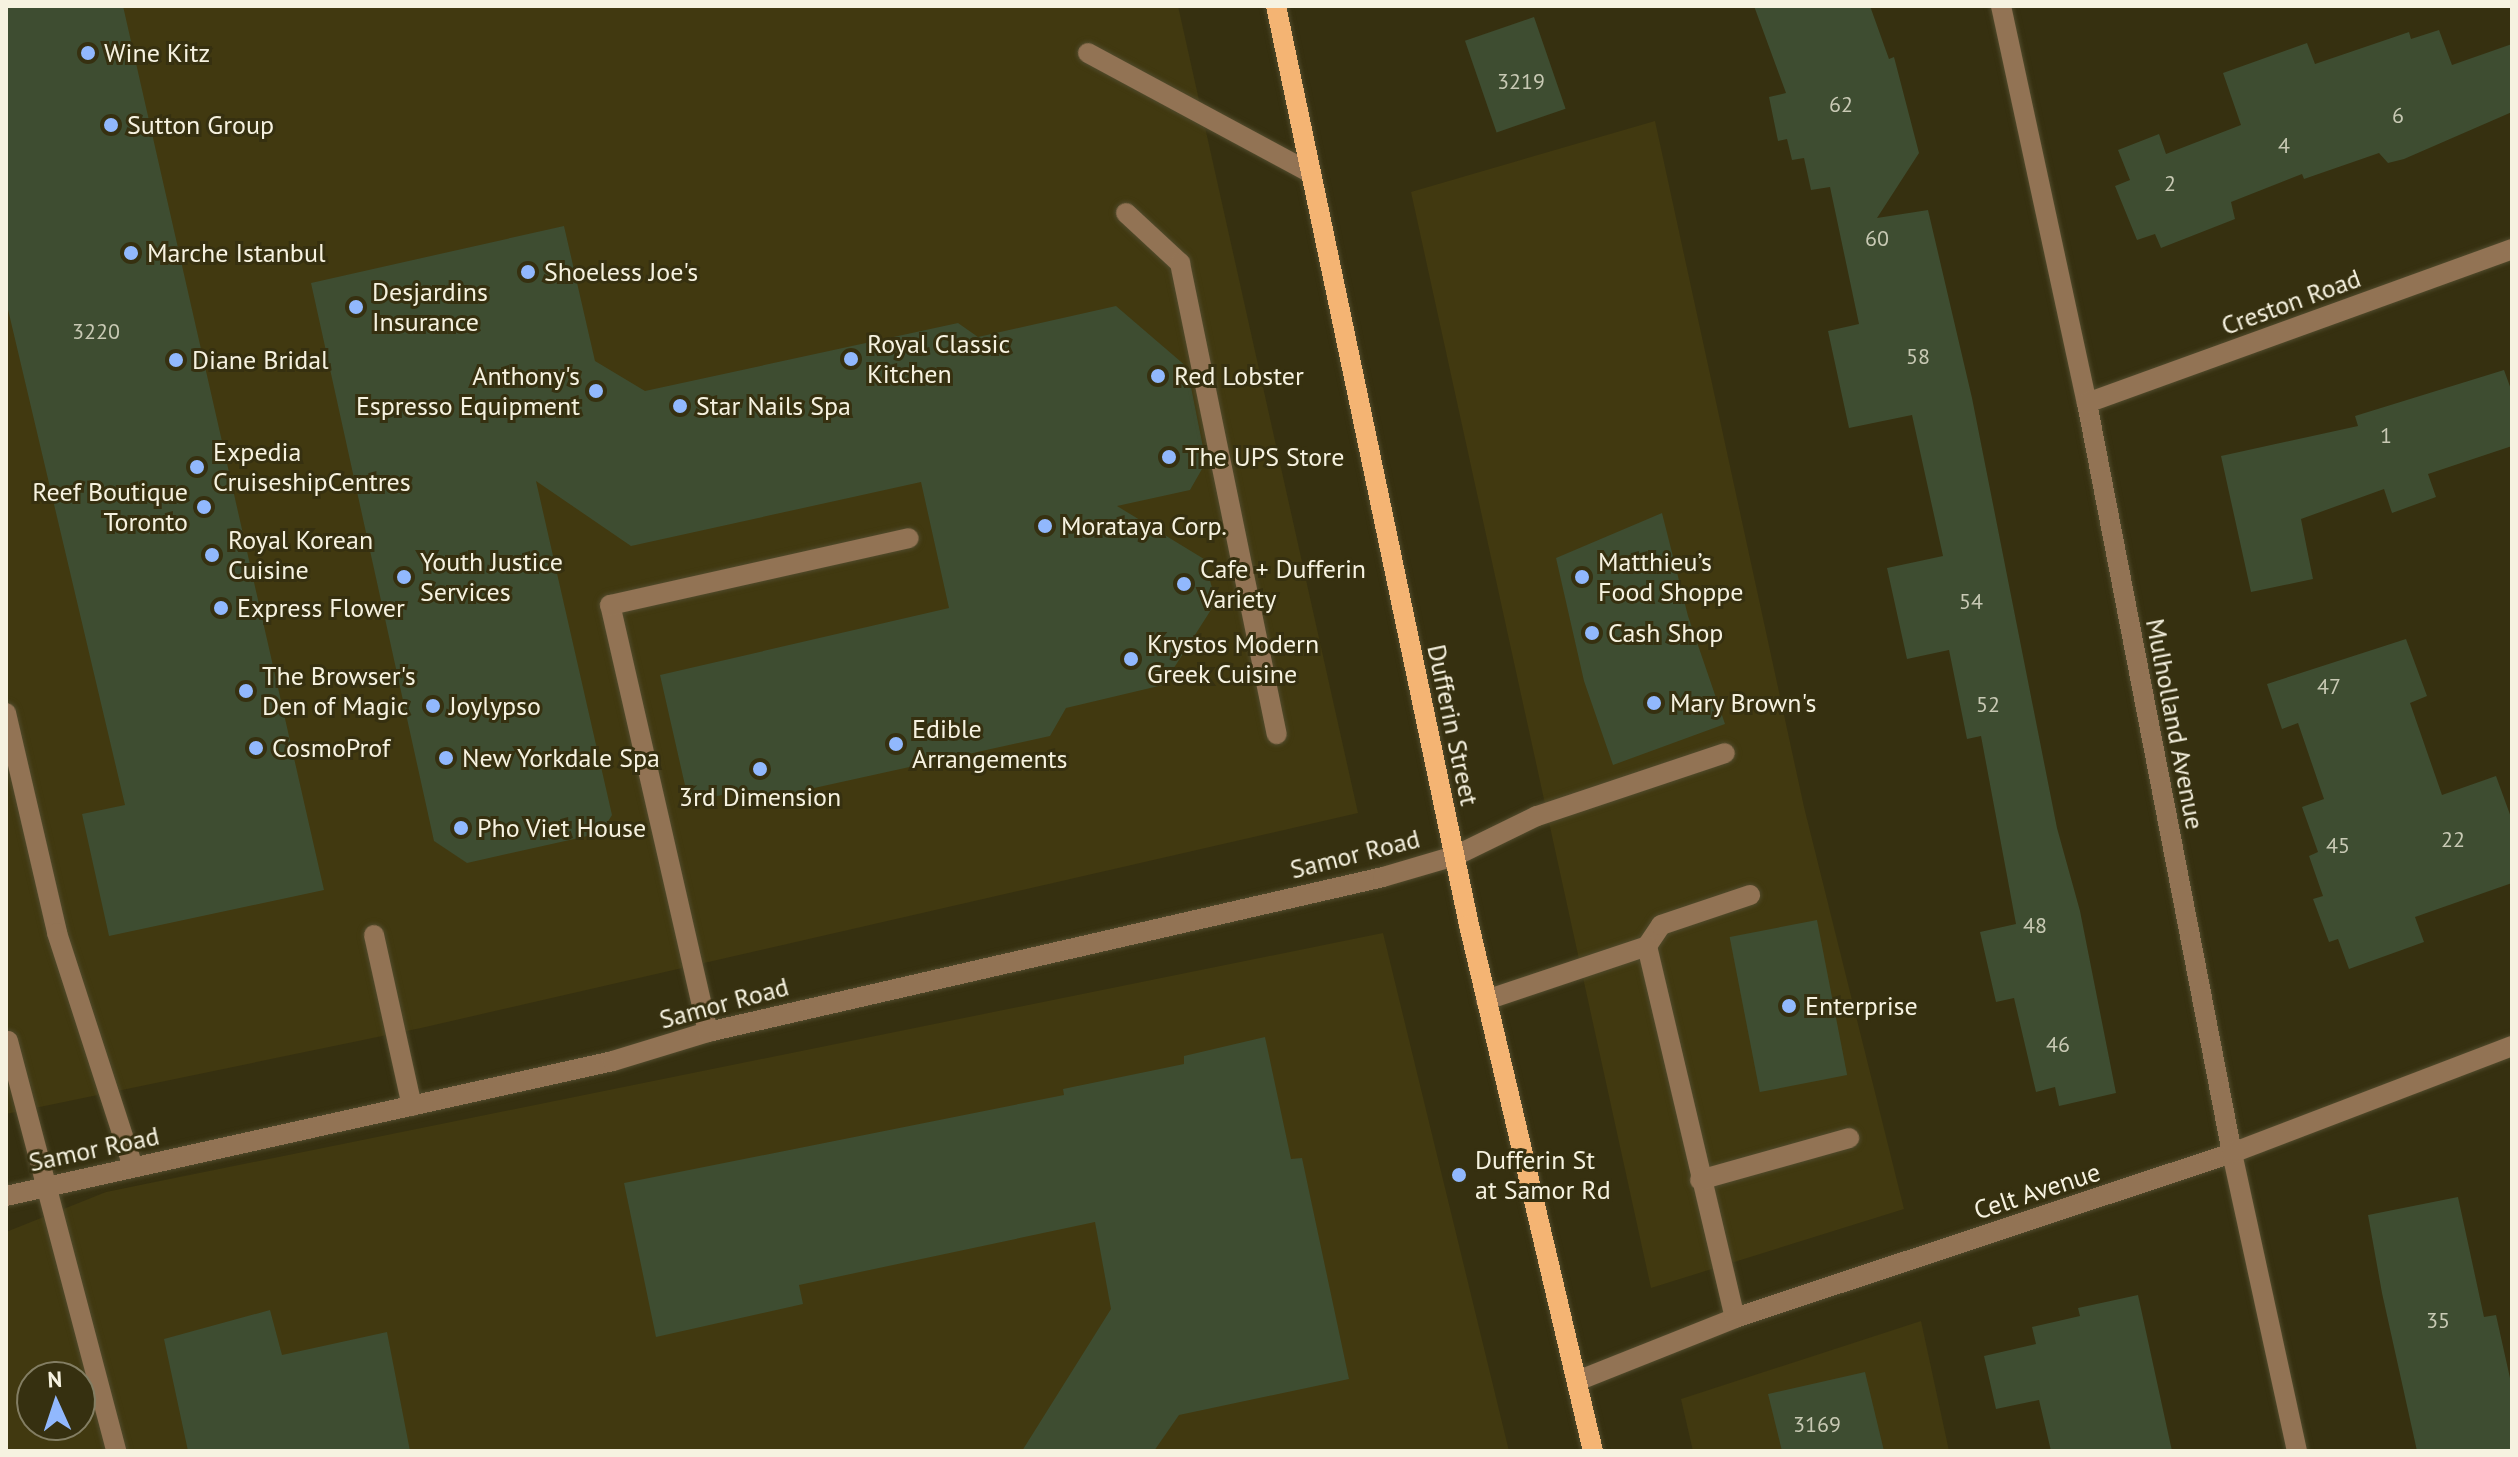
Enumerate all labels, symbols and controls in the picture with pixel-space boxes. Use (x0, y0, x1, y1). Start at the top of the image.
place label: Wine Kitz (104, 37, 210, 69)
marker: Wine Kitz (79, 44, 97, 62)
house number: 3219 (1497, 69, 1545, 95)
house number: 62 (1829, 92, 1853, 118)
house number: 6 (2392, 103, 2404, 129)
place label: Sutton Group (127, 109, 274, 141)
marker: Sutton Group (102, 116, 120, 134)
house number: 4 (2278, 133, 2290, 159)
house number: 2 (2164, 171, 2176, 197)
house number: 60 (1865, 226, 1889, 252)
place label: Marche Istanbul (147, 237, 325, 269)
marker: Marche Istanbul (122, 244, 140, 262)
place label: Shoeless Joe's (544, 256, 698, 288)
street label: Creston Road (2217, 262, 2365, 342)
marker: Shoeless Joe's (519, 263, 537, 281)
place label: Desjardins Insurance (372, 276, 488, 338)
marker: Desjardins Insurance (347, 298, 365, 316)
house number: 3220 (72, 319, 120, 345)
place label: Royal Classic Kitchen (867, 328, 1010, 390)
place label: Diane Bridal (192, 344, 329, 376)
house number: 58 (1906, 344, 1930, 370)
marker: Royal Classic Kitchen (842, 350, 860, 368)
marker: Diane Bridal (167, 351, 185, 369)
place label: Anthony's Espresso Equipment (356, 360, 580, 422)
place label: Red Lobster (1174, 360, 1304, 392)
marker: Red Lobster (1149, 367, 1167, 385)
marker: Anthony's Espresso Equipment (587, 382, 605, 400)
place label: Star Nails Spa (696, 390, 851, 422)
marker: Star Nails Spa (671, 397, 689, 415)
house number: 1 (2380, 423, 2392, 449)
place label: Expedia CruiseshipCentres (213, 436, 411, 498)
place label: The UPS Store (1185, 441, 1344, 473)
marker: The UPS Store (1160, 448, 1178, 466)
marker: Expedia CruiseshipCentres (188, 458, 206, 476)
place label: Reef Boutique Toronto (32, 476, 188, 538)
marker: Reef Boutique Toronto (195, 498, 213, 516)
place label: Morataya Corp. (1061, 510, 1227, 542)
marker: Morataya Corp. (1036, 517, 1054, 535)
place label: Royal Korean Cuisine (228, 524, 373, 586)
marker: Royal Korean Cuisine (203, 546, 221, 564)
place label: Youth Justice Services (420, 546, 563, 608)
place label: Matthieu’s Food Shoppe (1598, 546, 1744, 608)
place label: Cafe + Dufferin Variety (1200, 553, 1366, 614)
marker: Youth Justice Services (395, 568, 413, 586)
marker: Matthieu’s Food Shoppe (1573, 568, 1591, 586)
marker: Cafe + Dufferin Variety (1175, 575, 1193, 593)
house number: 54 (1959, 589, 1983, 615)
place label: Express Flower (237, 592, 405, 624)
marker: Express Flower (212, 599, 230, 617)
street label: Mulholland Avenue (2139, 616, 2211, 832)
place label: Cash Shop (1608, 617, 1723, 649)
marker: Cash Shop (1583, 624, 1601, 642)
place label: Krystos Modern Greek Cuisine (1147, 628, 1319, 690)
street label: Dufferin Street (1421, 642, 1485, 808)
marker: Krystos Modern Greek Cuisine (1122, 650, 1140, 668)
place label: The Browser's Den of Magic (262, 660, 416, 722)
house number: 47 (2317, 674, 2341, 700)
marker: The Browser's Den of Magic (237, 682, 255, 700)
place label: Mary Brown's (1670, 687, 1817, 719)
place label: Joylypso (449, 690, 541, 722)
house number: 52 (1976, 692, 2000, 718)
marker: Mary Brown's (1645, 694, 1663, 712)
marker: Joylypso (424, 697, 442, 715)
place label: Edible Arrangements (912, 713, 1067, 774)
place label: CosmoProf (272, 732, 390, 764)
marker: Edible Arrangements (887, 735, 905, 753)
marker: CosmoProf (247, 739, 265, 757)
place label: New Yorkdale Spa (462, 742, 661, 774)
marker: New Yorkdale Spa (437, 749, 455, 767)
marker: 3rd Dimension (751, 760, 769, 778)
place label: 3rd Dimension (679, 781, 841, 813)
place label: Pho Viet House (477, 812, 647, 844)
marker: Pho Viet House (452, 819, 470, 837)
street label: Samor Road (1287, 823, 1423, 885)
house number: 22 (2441, 827, 2465, 853)
house number: 45 (2326, 833, 2350, 859)
house number: 48 (2023, 913, 2047, 939)
street label: Samor Road (656, 971, 792, 1035)
place label: Enterprise (1805, 990, 1918, 1022)
marker: Enterprise (1780, 997, 1798, 1015)
house number: 46 (2046, 1032, 2070, 1058)
street label: Samor Road (26, 1120, 162, 1178)
place label: Dufferin St at Samor Rd (1475, 1144, 1611, 1206)
street label: Celt Avenue (1970, 1156, 2104, 1226)
marker: Dufferin St at Samor Rd (1450, 1166, 1468, 1184)
house number: 35 (2426, 1308, 2450, 1334)
north arrow (16, 1361, 96, 1441)
text: N (47, 1365, 63, 1393)
house number: 3169 (1793, 1412, 1841, 1438)

